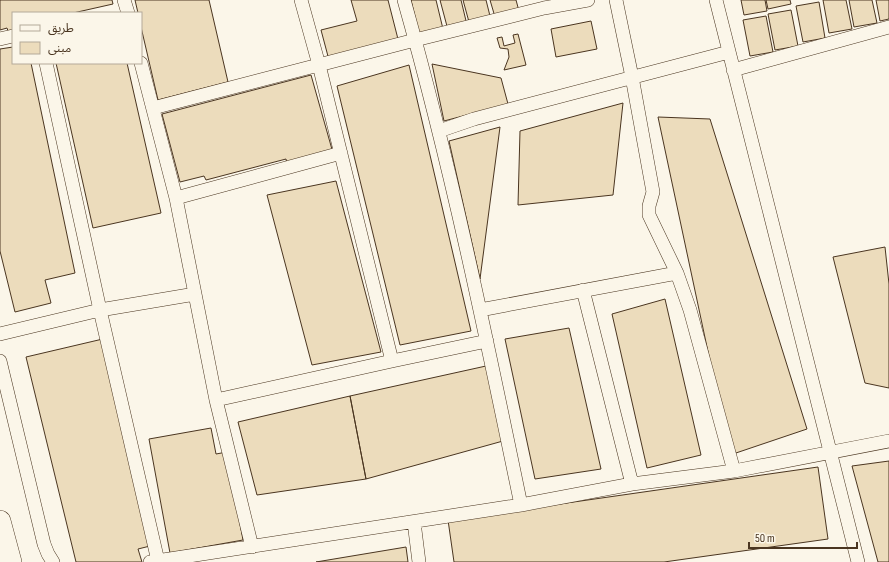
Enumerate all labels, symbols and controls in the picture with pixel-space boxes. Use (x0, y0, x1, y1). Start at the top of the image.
legend (12, 12, 142, 64)
text: طريق (48, 21, 74, 36)
text: مبنى (48, 41, 71, 56)
scale bar (749, 524, 857, 550)
text: 50 m (755, 531, 775, 546)

